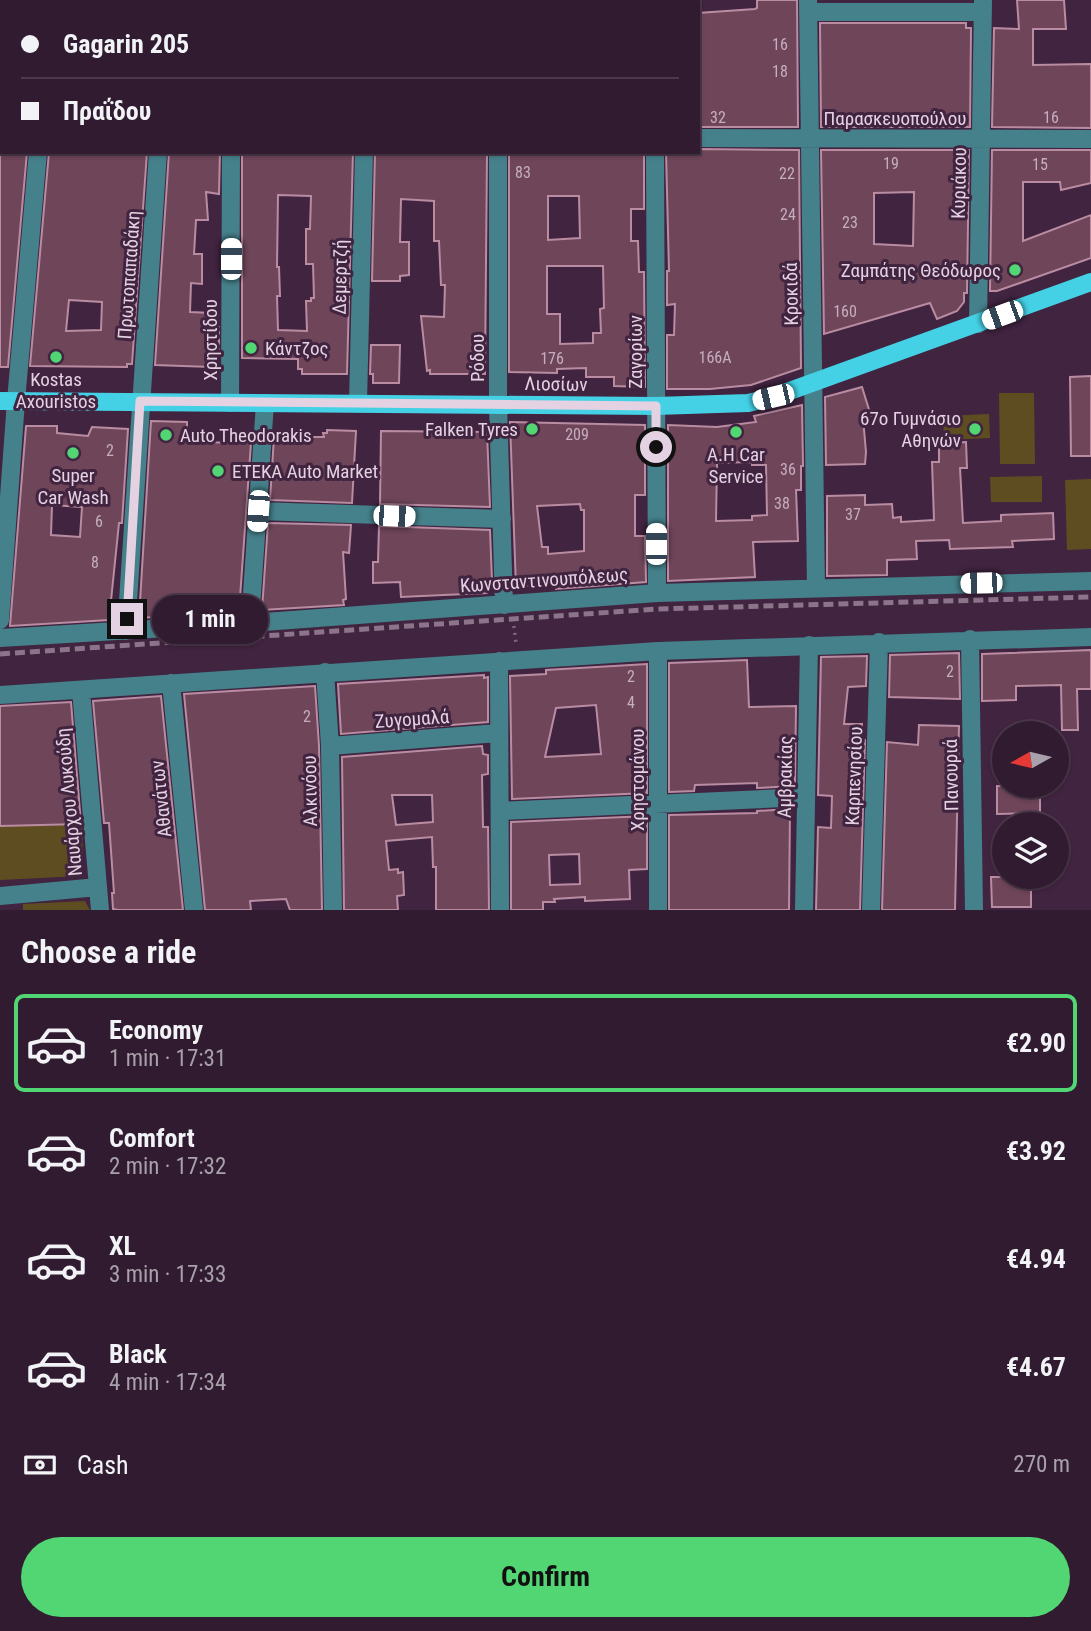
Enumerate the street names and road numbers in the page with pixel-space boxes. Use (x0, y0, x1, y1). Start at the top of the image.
street label: Παρασκευοπούλου (823, 107, 967, 130)
street label: Κυριάκου (947, 147, 971, 219)
street label: Πρωτοπαπαδάκη (113, 210, 145, 340)
street label: Δεμερτζή (328, 239, 352, 315)
street label: Κροκιδά (779, 262, 803, 326)
street label: Χρηστίδου (199, 299, 222, 381)
street label: Ζαγορίων (624, 315, 647, 389)
street label: Ρόδου (466, 334, 489, 382)
street label: Λιοσίων (524, 372, 588, 396)
street label: Κωνσταντινουπόλεως (459, 563, 629, 597)
street label: Ζυγομαλά (374, 705, 450, 733)
street label: Καρπενησίου (841, 726, 867, 826)
street label: Ναυάρχου Λυκούδη (51, 727, 87, 877)
street label: Χρηστομάνου (626, 729, 649, 831)
street label: Αμβρακίας (773, 736, 797, 818)
street label: Πανουριά (939, 738, 963, 811)
street label: Αλκινόου (298, 755, 322, 827)
street label: Αθανάτων (146, 759, 176, 839)

